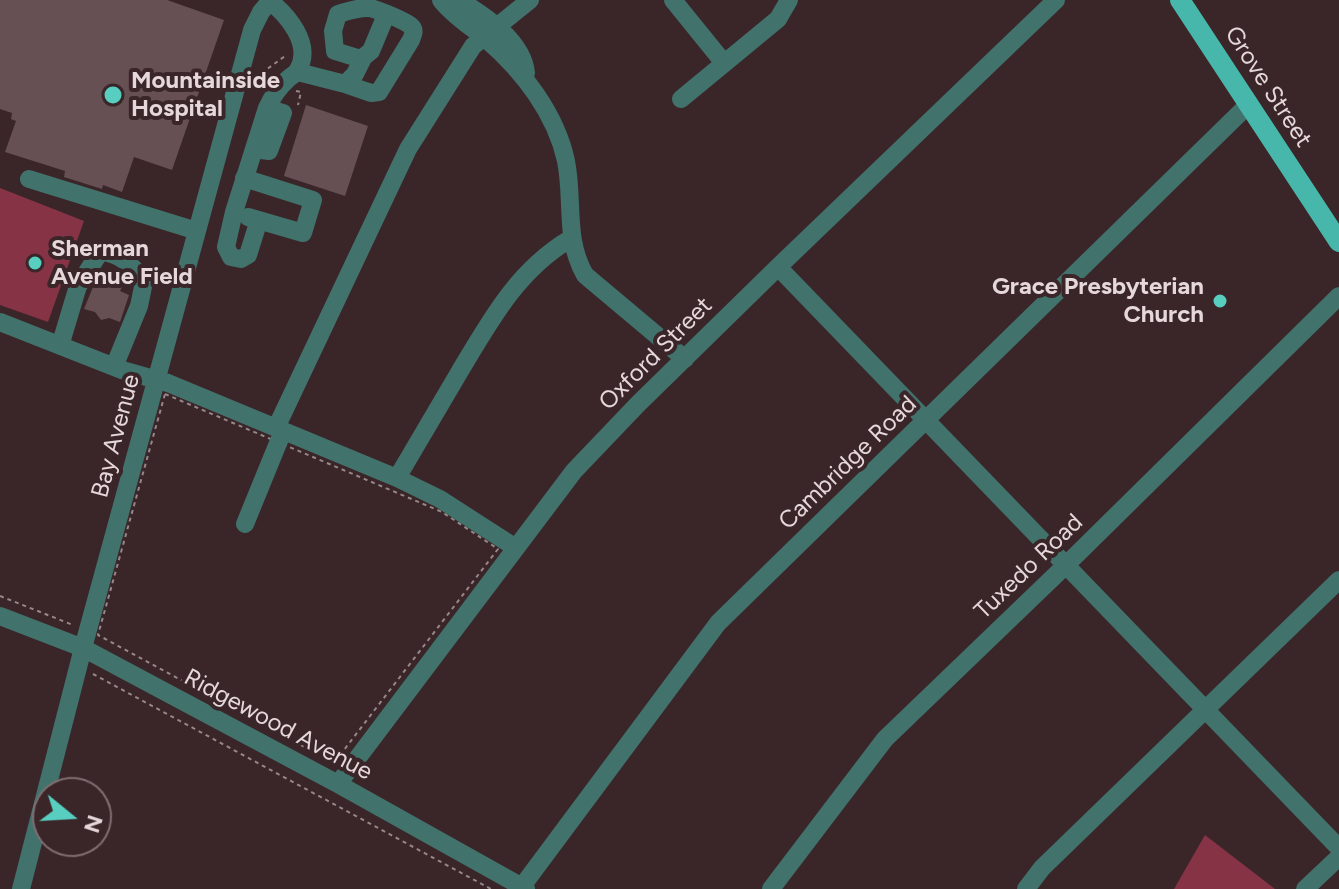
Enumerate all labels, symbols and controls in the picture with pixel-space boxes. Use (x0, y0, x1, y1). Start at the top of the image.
street label: Grove Street (1218, 21, 1318, 153)
place label: Mountainside Hospital (131, 67, 280, 123)
marker: Mountainside Hospital (102, 84, 124, 106)
place label: Sherman Avenue Field (51, 235, 193, 291)
marker: Sherman Avenue Field (26, 254, 44, 272)
place label: Grace Presbyterian Church (992, 273, 1204, 329)
street label: Oxford Street (593, 291, 719, 417)
marker: Grace Presbyterian Church (1211, 292, 1229, 310)
street label: Bay Avenue (86, 371, 146, 501)
street label: Cambridge Road (773, 390, 923, 536)
street label: Tuxedo Road (969, 508, 1089, 626)
street label: Ridgewood Avenue (179, 663, 377, 787)
north arrow (32, 777, 112, 857)
text: N (78, 812, 109, 836)

